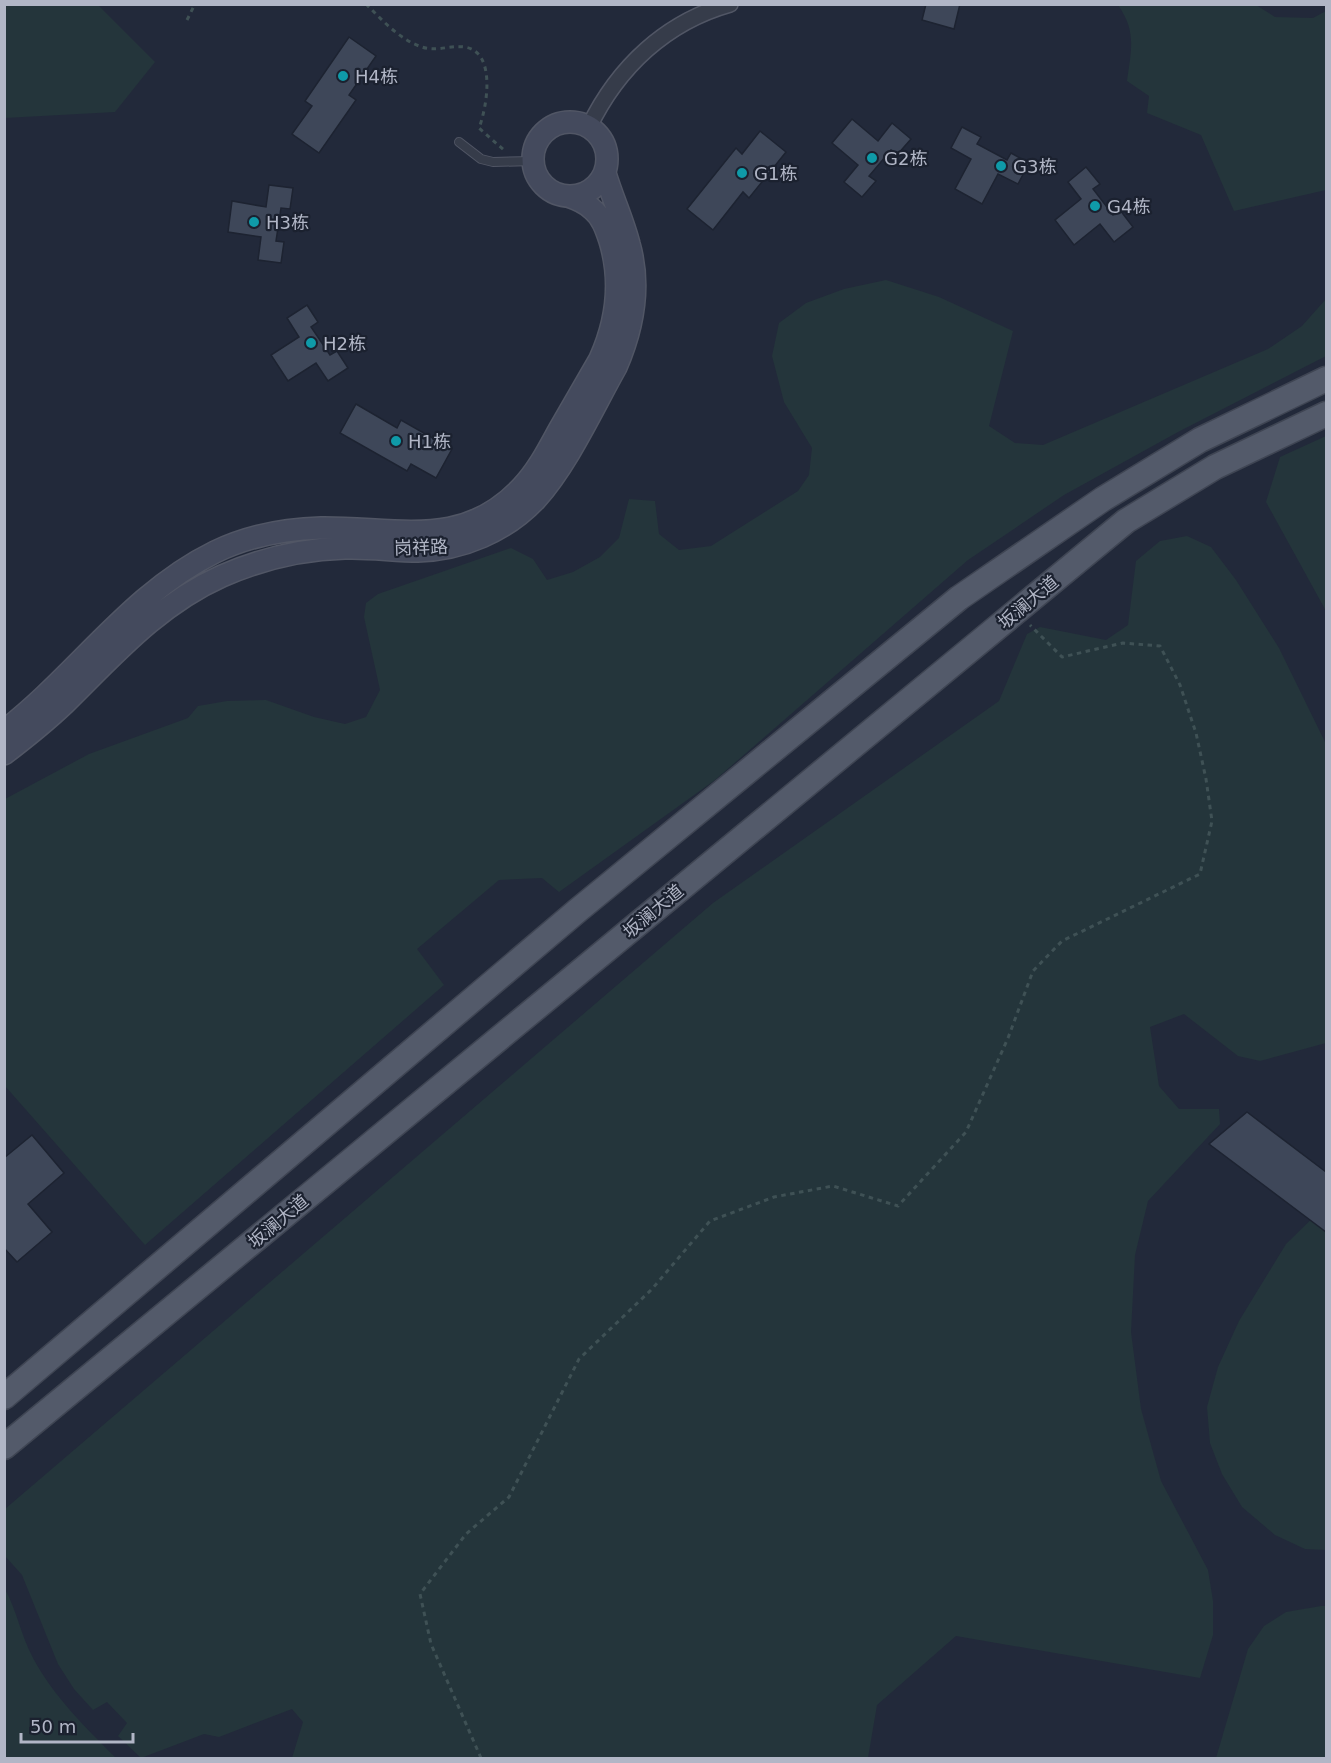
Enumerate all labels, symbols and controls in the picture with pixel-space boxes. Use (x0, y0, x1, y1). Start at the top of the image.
place label: H4栋 (355, 66, 398, 87)
marker: H4栋 (336, 69, 350, 83)
place label: G2栋 (884, 148, 927, 169)
marker: G2栋 (865, 151, 879, 165)
place label: G3栋 (1013, 156, 1056, 177)
marker: G3栋 (994, 159, 1008, 173)
place label: G1栋 (754, 163, 797, 184)
marker: G1栋 (735, 166, 749, 180)
place label: G4栋 (1107, 196, 1150, 217)
marker: G4栋 (1088, 199, 1102, 213)
place label: H3栋 (266, 212, 309, 233)
marker: H3栋 (247, 215, 261, 229)
place label: H2栋 (323, 333, 366, 354)
marker: H2栋 (304, 336, 318, 350)
place label: H1栋 (408, 431, 451, 452)
marker: H1栋 (389, 434, 403, 448)
street label: 岗祥路 (394, 536, 448, 558)
street label: 坂澜大道 (994, 571, 1062, 633)
street label: 坂澜大道 (619, 880, 687, 942)
street label: 坂澜大道 (244, 1190, 312, 1252)
scale bar (21, 1706, 134, 1744)
text: 50 m (30, 1716, 76, 1737)

